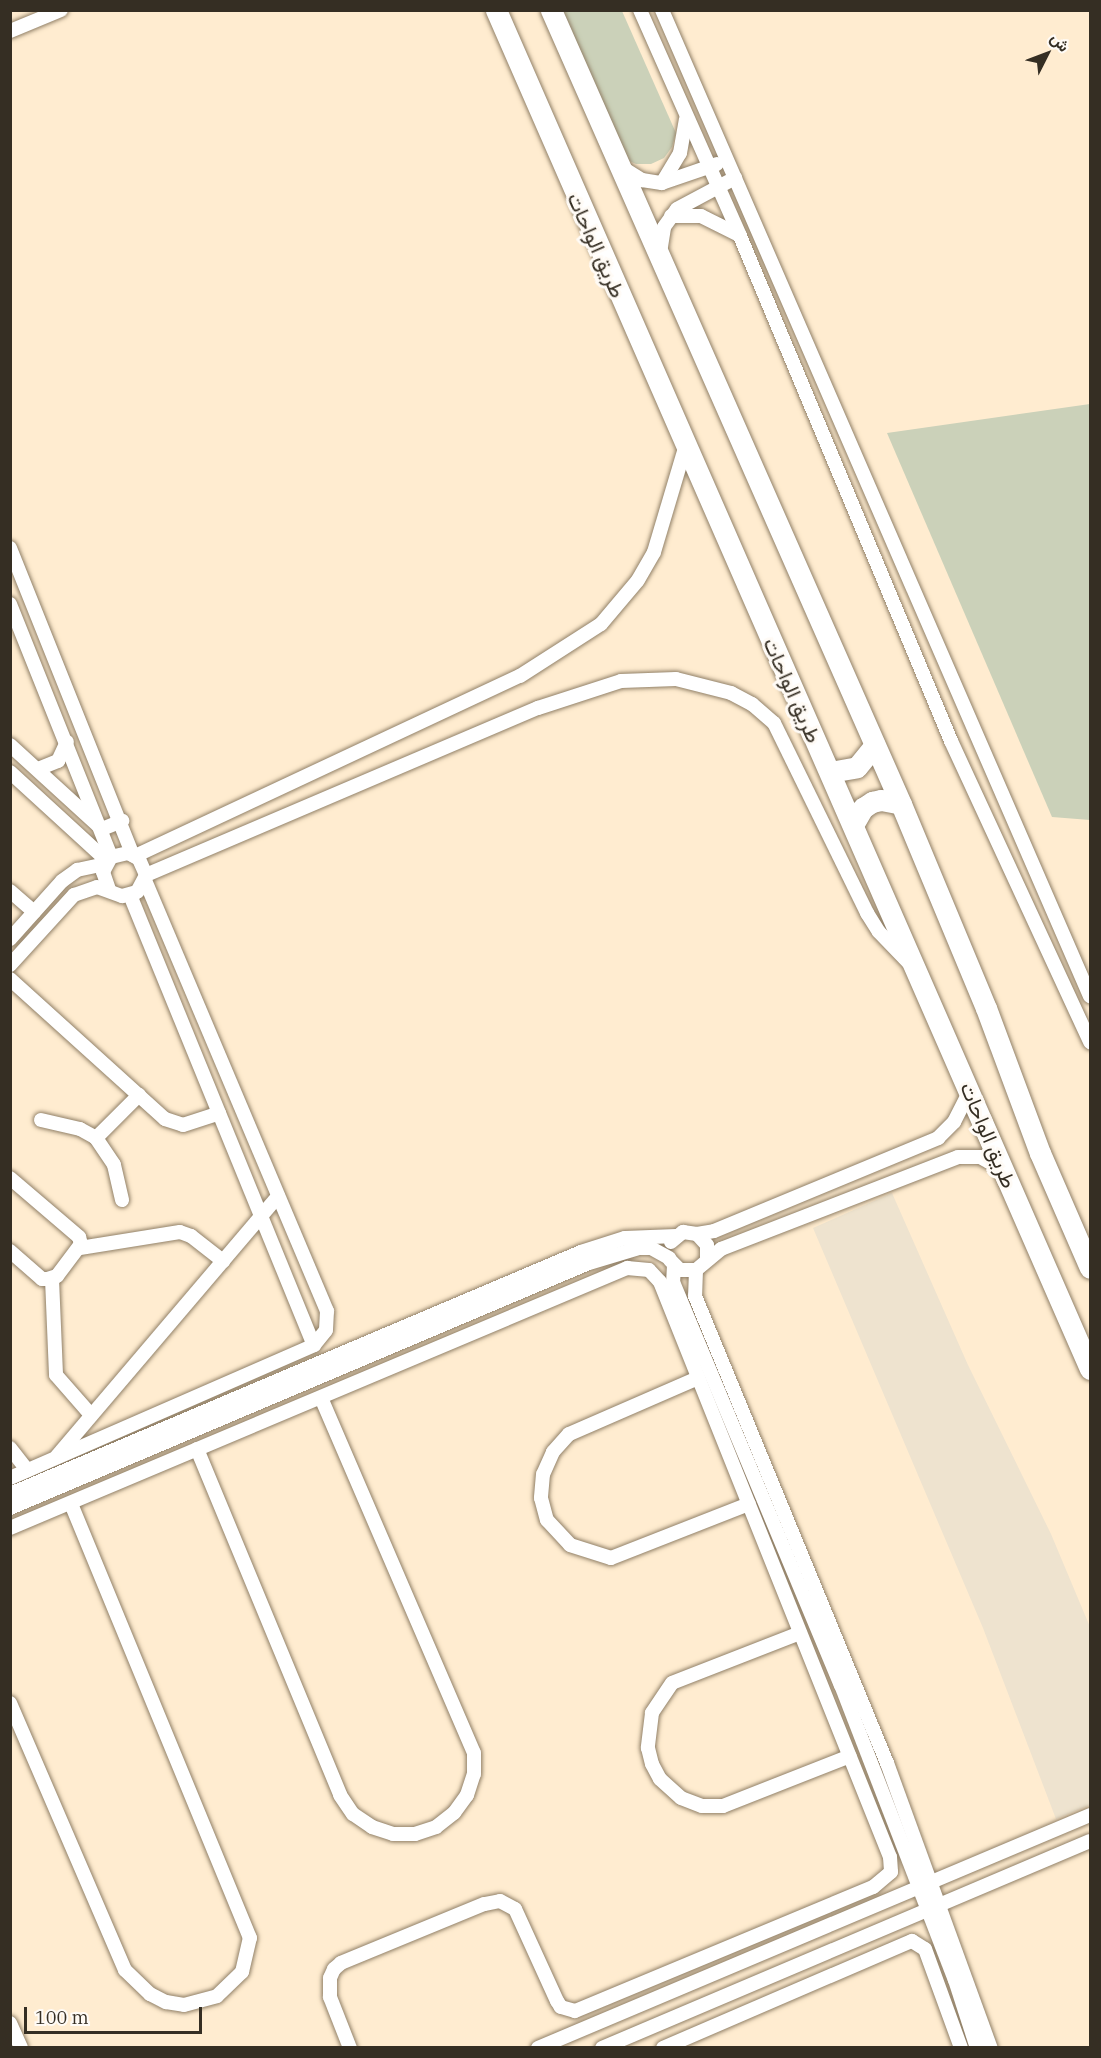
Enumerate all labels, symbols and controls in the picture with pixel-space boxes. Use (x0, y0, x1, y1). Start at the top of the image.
north arrow (1017, 24, 1077, 84)
text: ش (1047, 28, 1074, 56)
street label: طريق الواحات (563, 189, 631, 301)
street label: طريق الواحات (759, 634, 827, 746)
street label: طريق الواحات (955, 1078, 1023, 1192)
scale bar (27, 1995, 206, 2033)
text: 100 m (35, 2006, 89, 2029)

